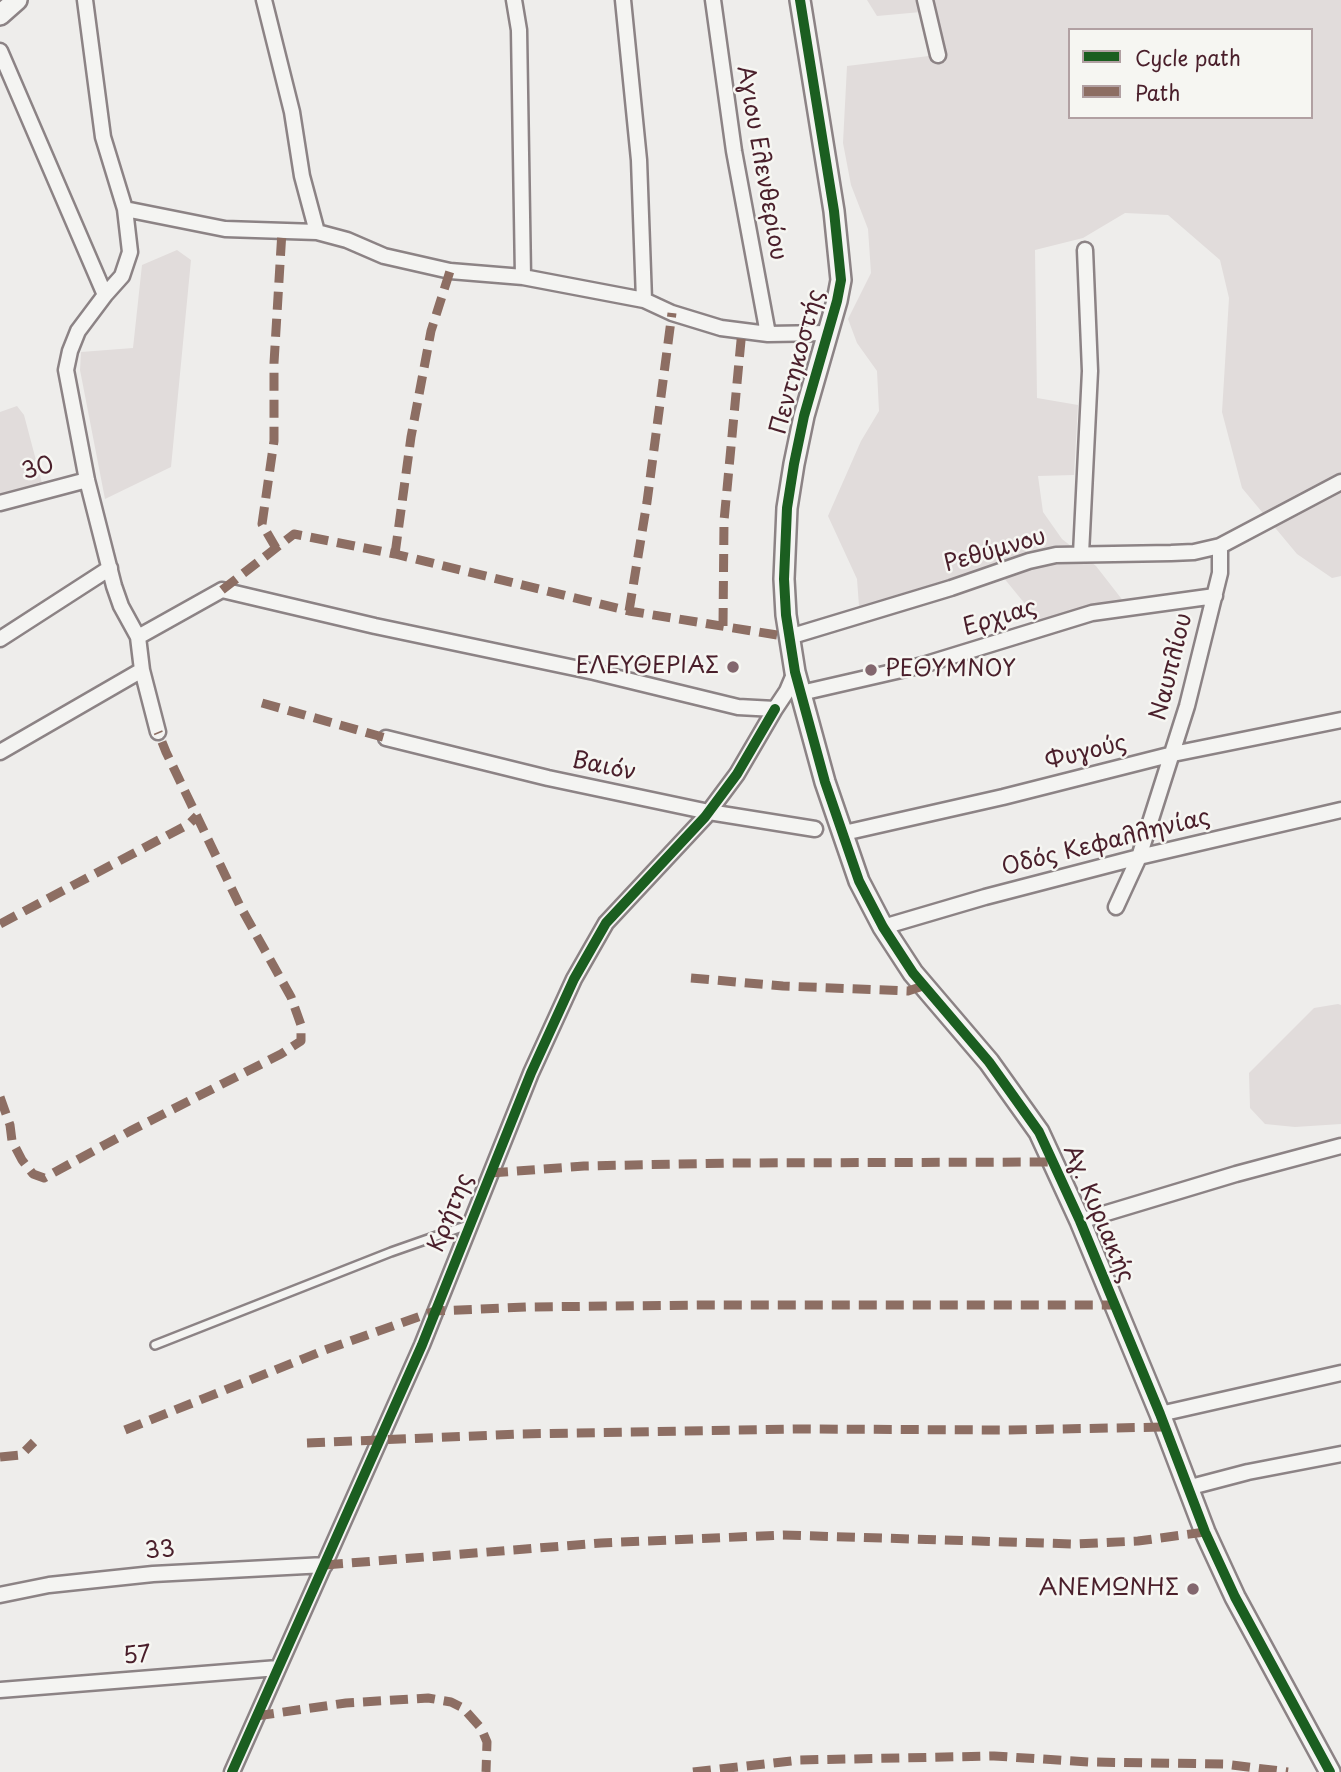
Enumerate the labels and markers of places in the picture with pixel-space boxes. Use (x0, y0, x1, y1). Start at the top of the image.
place label: ΕΛΕΥΘΕΡΙΑΣ (575, 653, 719, 681)
place label: ΡΕΘΥΜΝΟΥ (885, 656, 1016, 684)
marker: ΕΛΕΥΘΕΡΙΑΣ (725, 659, 741, 675)
marker: ΡΕΘΥΜΝΟΥ (863, 662, 879, 678)
place label: ΑΝΕΜΩΝΗΣ (1039, 1575, 1179, 1603)
marker: ΑΝΕΜΩΝΗΣ (1185, 1581, 1201, 1597)

